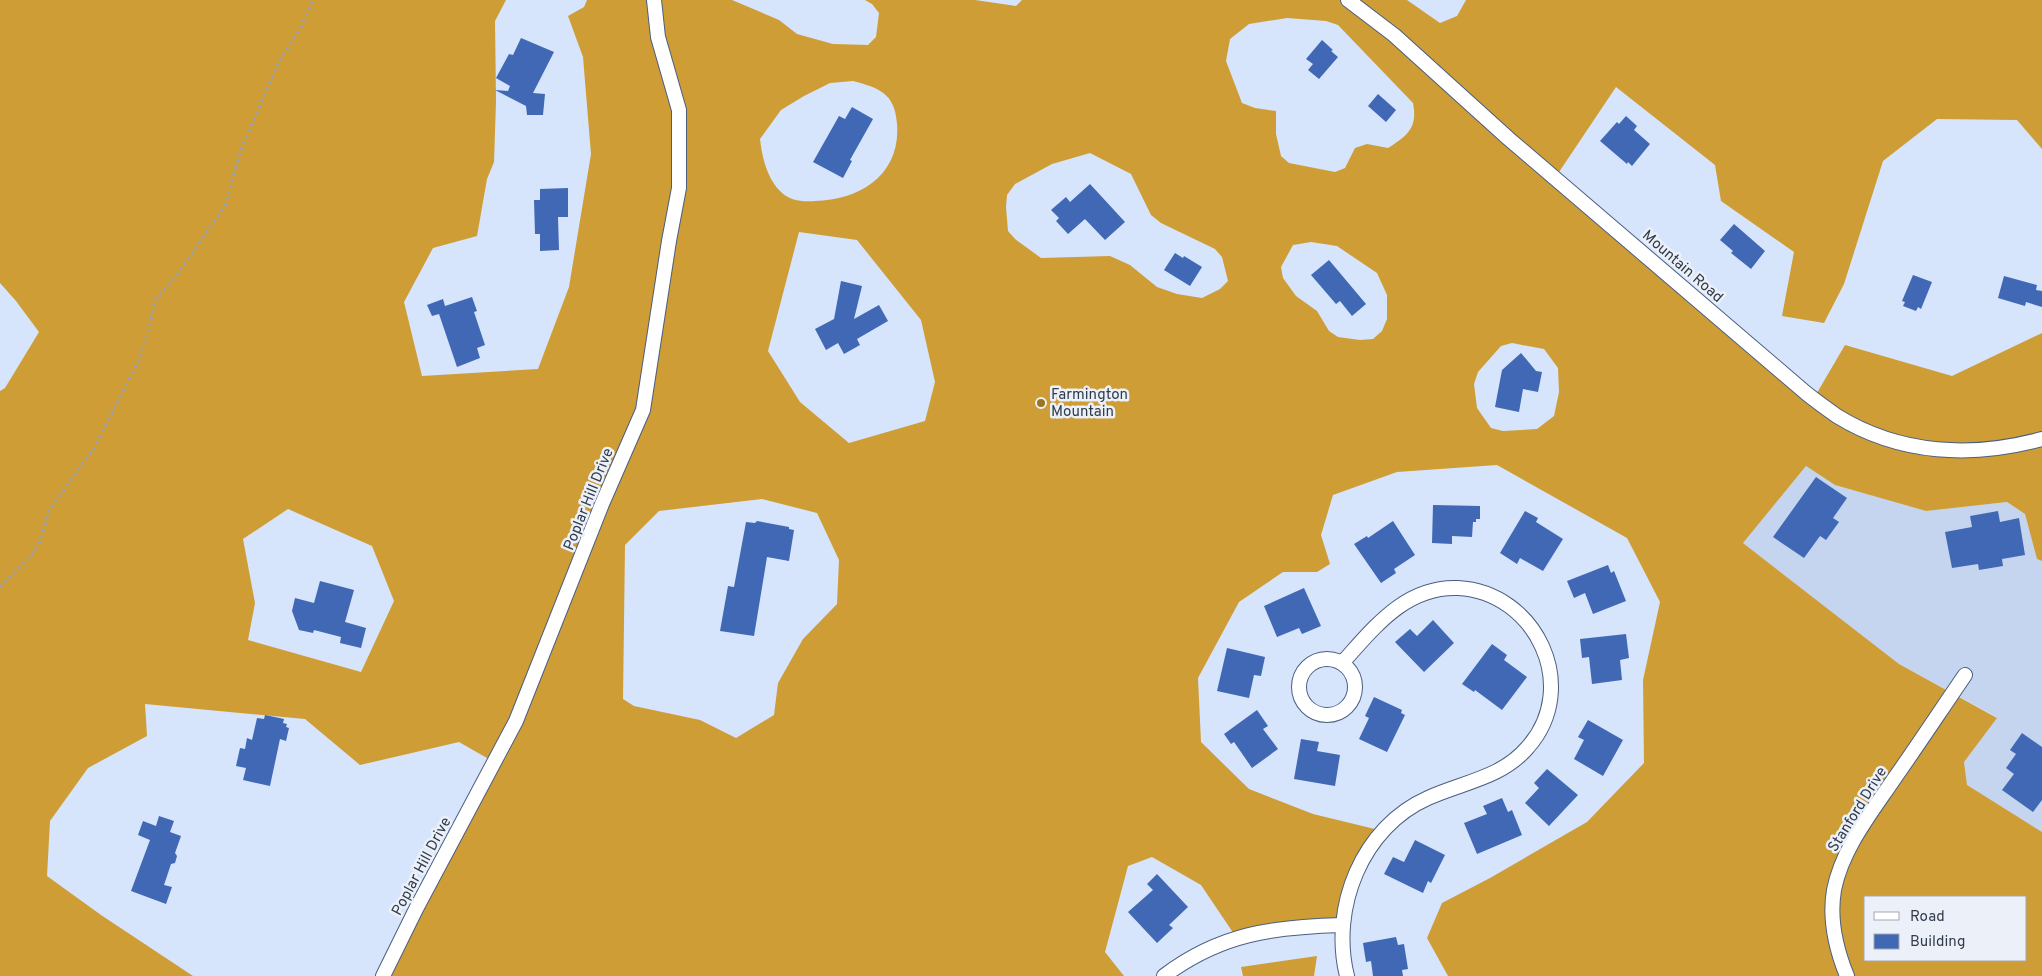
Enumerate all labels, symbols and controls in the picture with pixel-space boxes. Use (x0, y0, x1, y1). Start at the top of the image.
street label: Mountain Road (1638, 227, 1726, 307)
place label: Farmington Mountain (1051, 386, 1128, 422)
marker: Farmington Mountain (1035, 397, 1047, 409)
street label: Poplar Hill Drive (560, 446, 619, 554)
street label: Stanford Drive (1825, 764, 1892, 856)
street label: Poplar Hill Drive (388, 814, 456, 919)
legend (1864, 896, 2027, 961)
text: Road (1910, 908, 1945, 927)
text: Building (1910, 933, 1965, 952)

